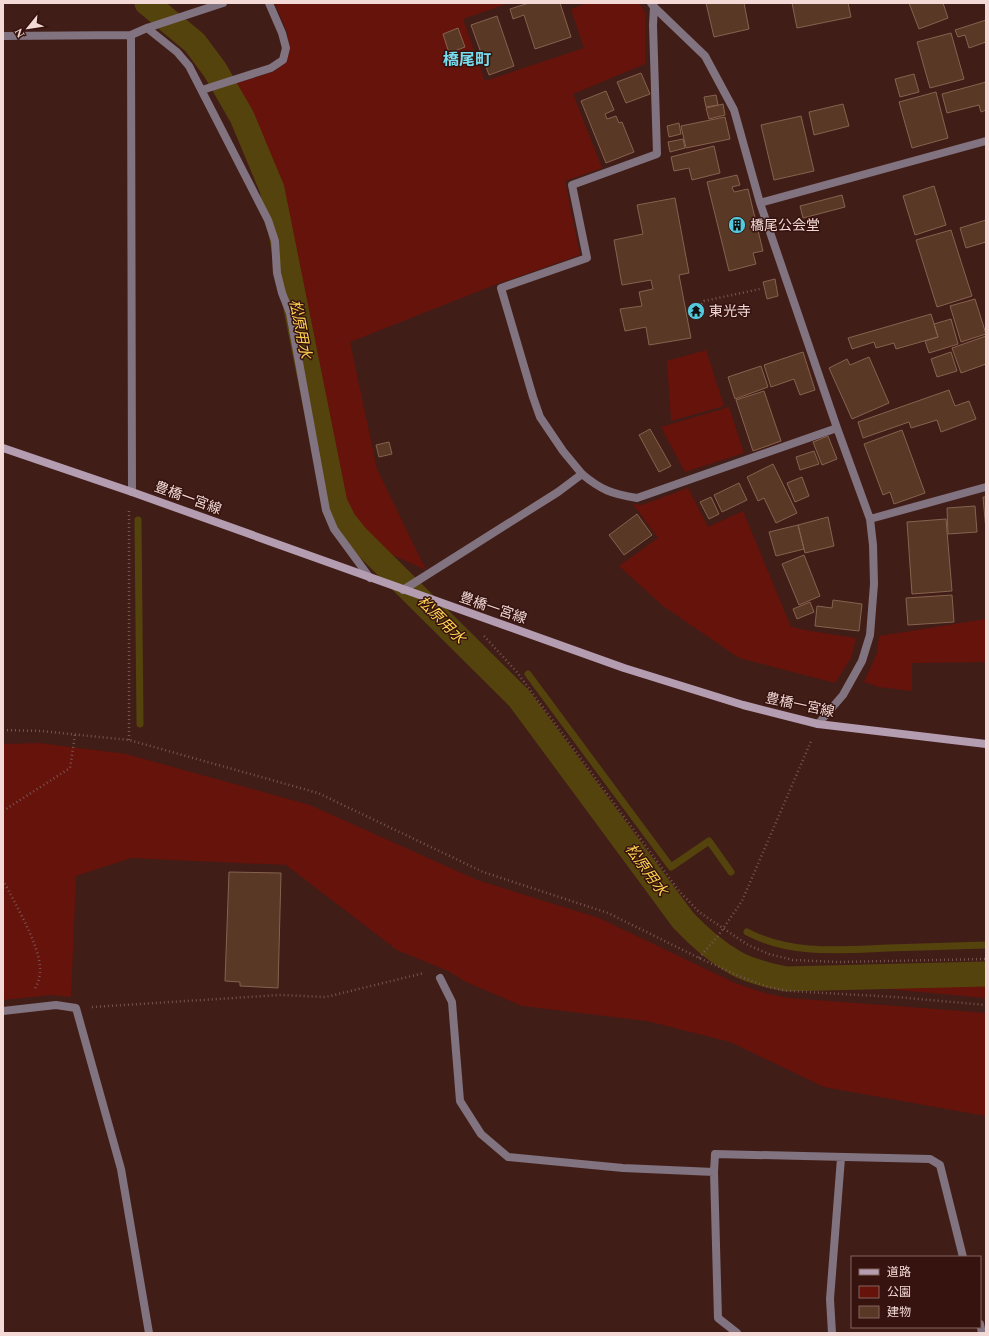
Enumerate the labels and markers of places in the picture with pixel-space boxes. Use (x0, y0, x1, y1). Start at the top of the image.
building icon: 橋尾公会堂 (727, 215, 747, 235)
place label: 橋尾公会堂 (750, 215, 820, 236)
temple icon: 東光寺 (686, 301, 706, 321)
place label: 東光寺 (709, 301, 751, 322)

